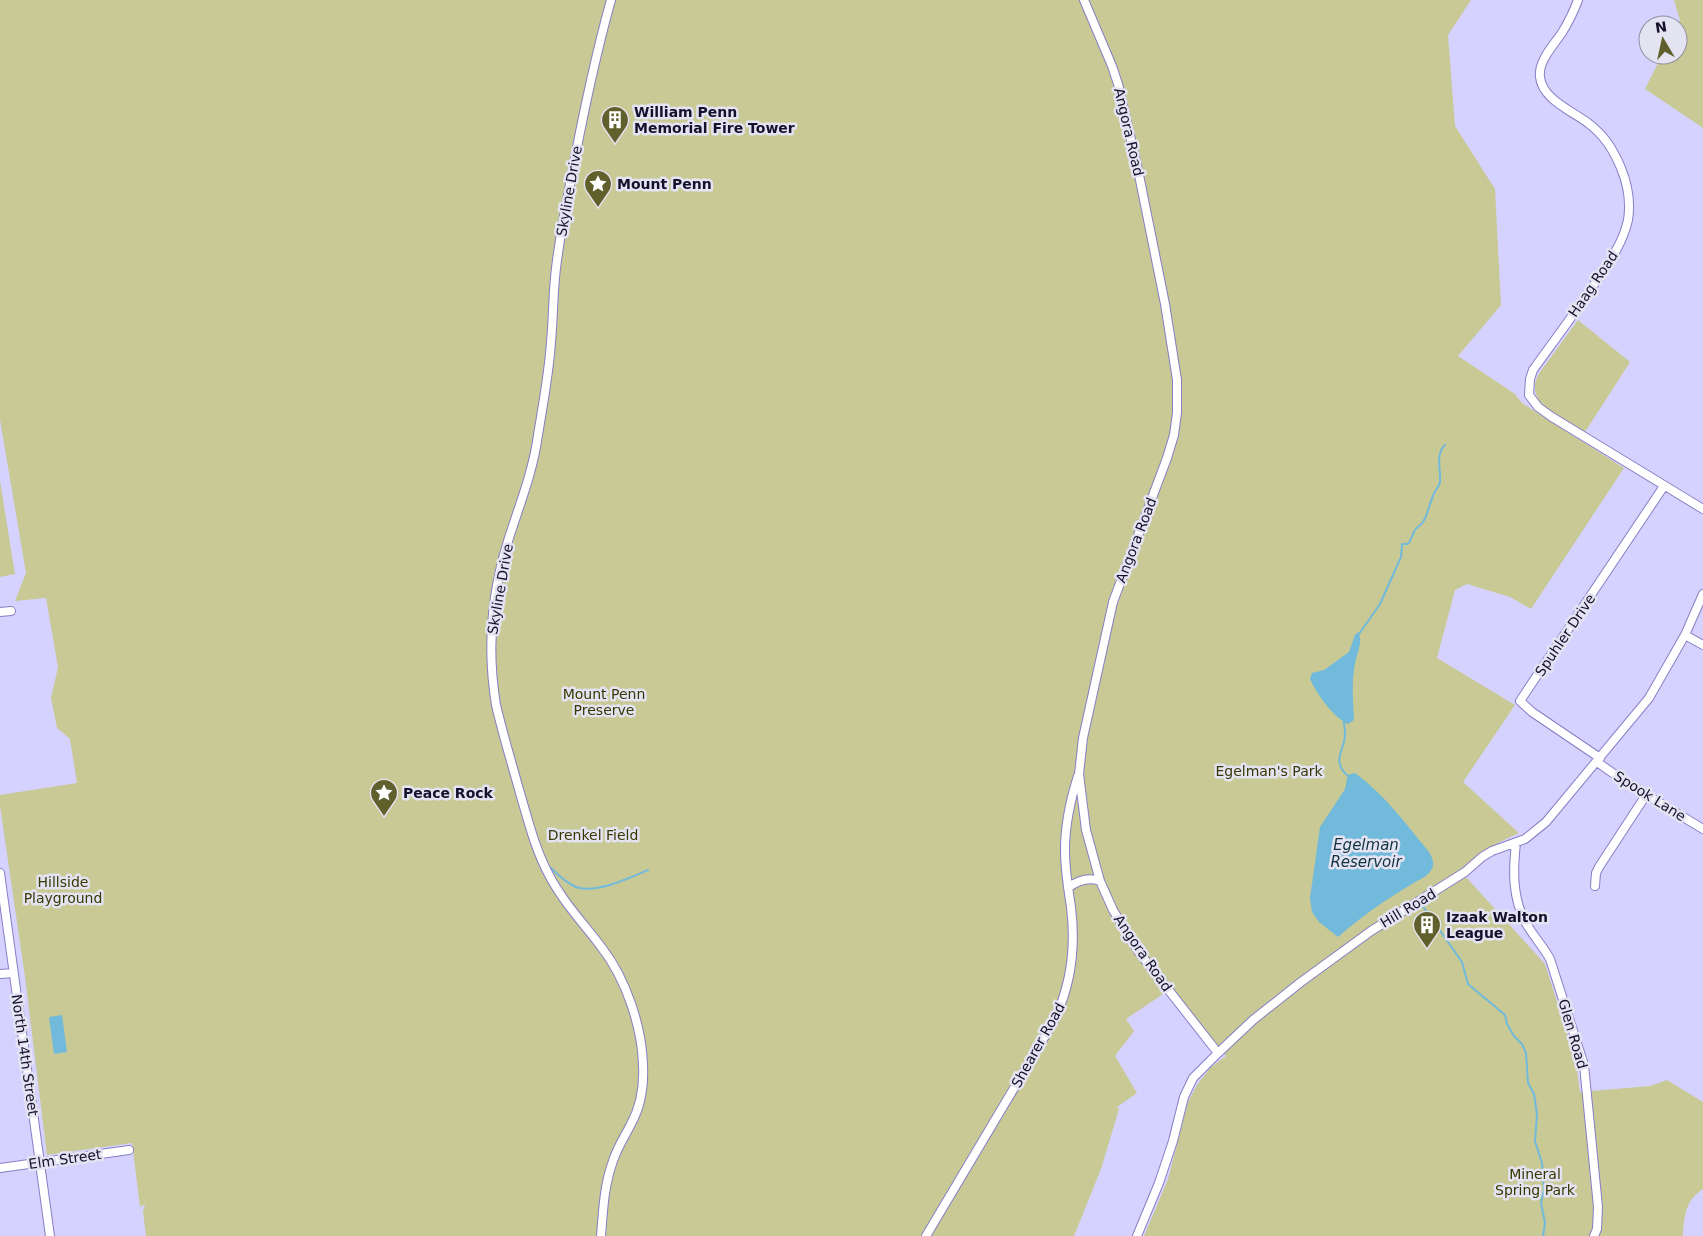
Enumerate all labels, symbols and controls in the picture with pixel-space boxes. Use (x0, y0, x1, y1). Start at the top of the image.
north arrow (1638, 15, 1688, 65)
text: N (1654, 18, 1668, 36)
street label: Angora Road (1111, 86, 1147, 178)
place label: William Penn Memorial Fire Tower (634, 104, 795, 136)
building icon: William Penn Memorial Fire Tower (600, 105, 630, 144)
street label: Skyline Drive (553, 144, 585, 238)
place icon: Mount Penn (583, 169, 613, 208)
place label: Mount Penn (617, 176, 712, 192)
street label: Haag Road (1565, 248, 1621, 320)
street label: Angora Road (1112, 495, 1160, 585)
street label: Skyline Drive (484, 542, 516, 636)
street label: Spuhler Drive (1532, 591, 1598, 679)
park label: Mount Penn Preserve (563, 686, 645, 718)
park label: Egelman's Park (1215, 763, 1323, 779)
street label: Spook Lane (1611, 768, 1689, 824)
place icon: Peace Rock (369, 778, 399, 817)
place label: Peace Rock (403, 785, 494, 801)
park label: Drenkel Field (548, 827, 638, 843)
water label: Egelman Reservoir (1330, 836, 1402, 871)
park label: Hillside Playground (24, 874, 102, 906)
street label: Hill Road (1377, 885, 1439, 931)
place label: Izaak Walton League (1446, 909, 1548, 941)
building icon: Izaak Walton League (1412, 910, 1442, 949)
street label: Angora Road (1111, 912, 1175, 994)
street label: North 14th Street (9, 993, 42, 1117)
street label: Glen Road (1555, 997, 1591, 1071)
street label: Shearer Road (1008, 1000, 1068, 1090)
street label: Elm Street (28, 1146, 103, 1172)
park label: Mineral Spring Park (1495, 1166, 1576, 1198)

